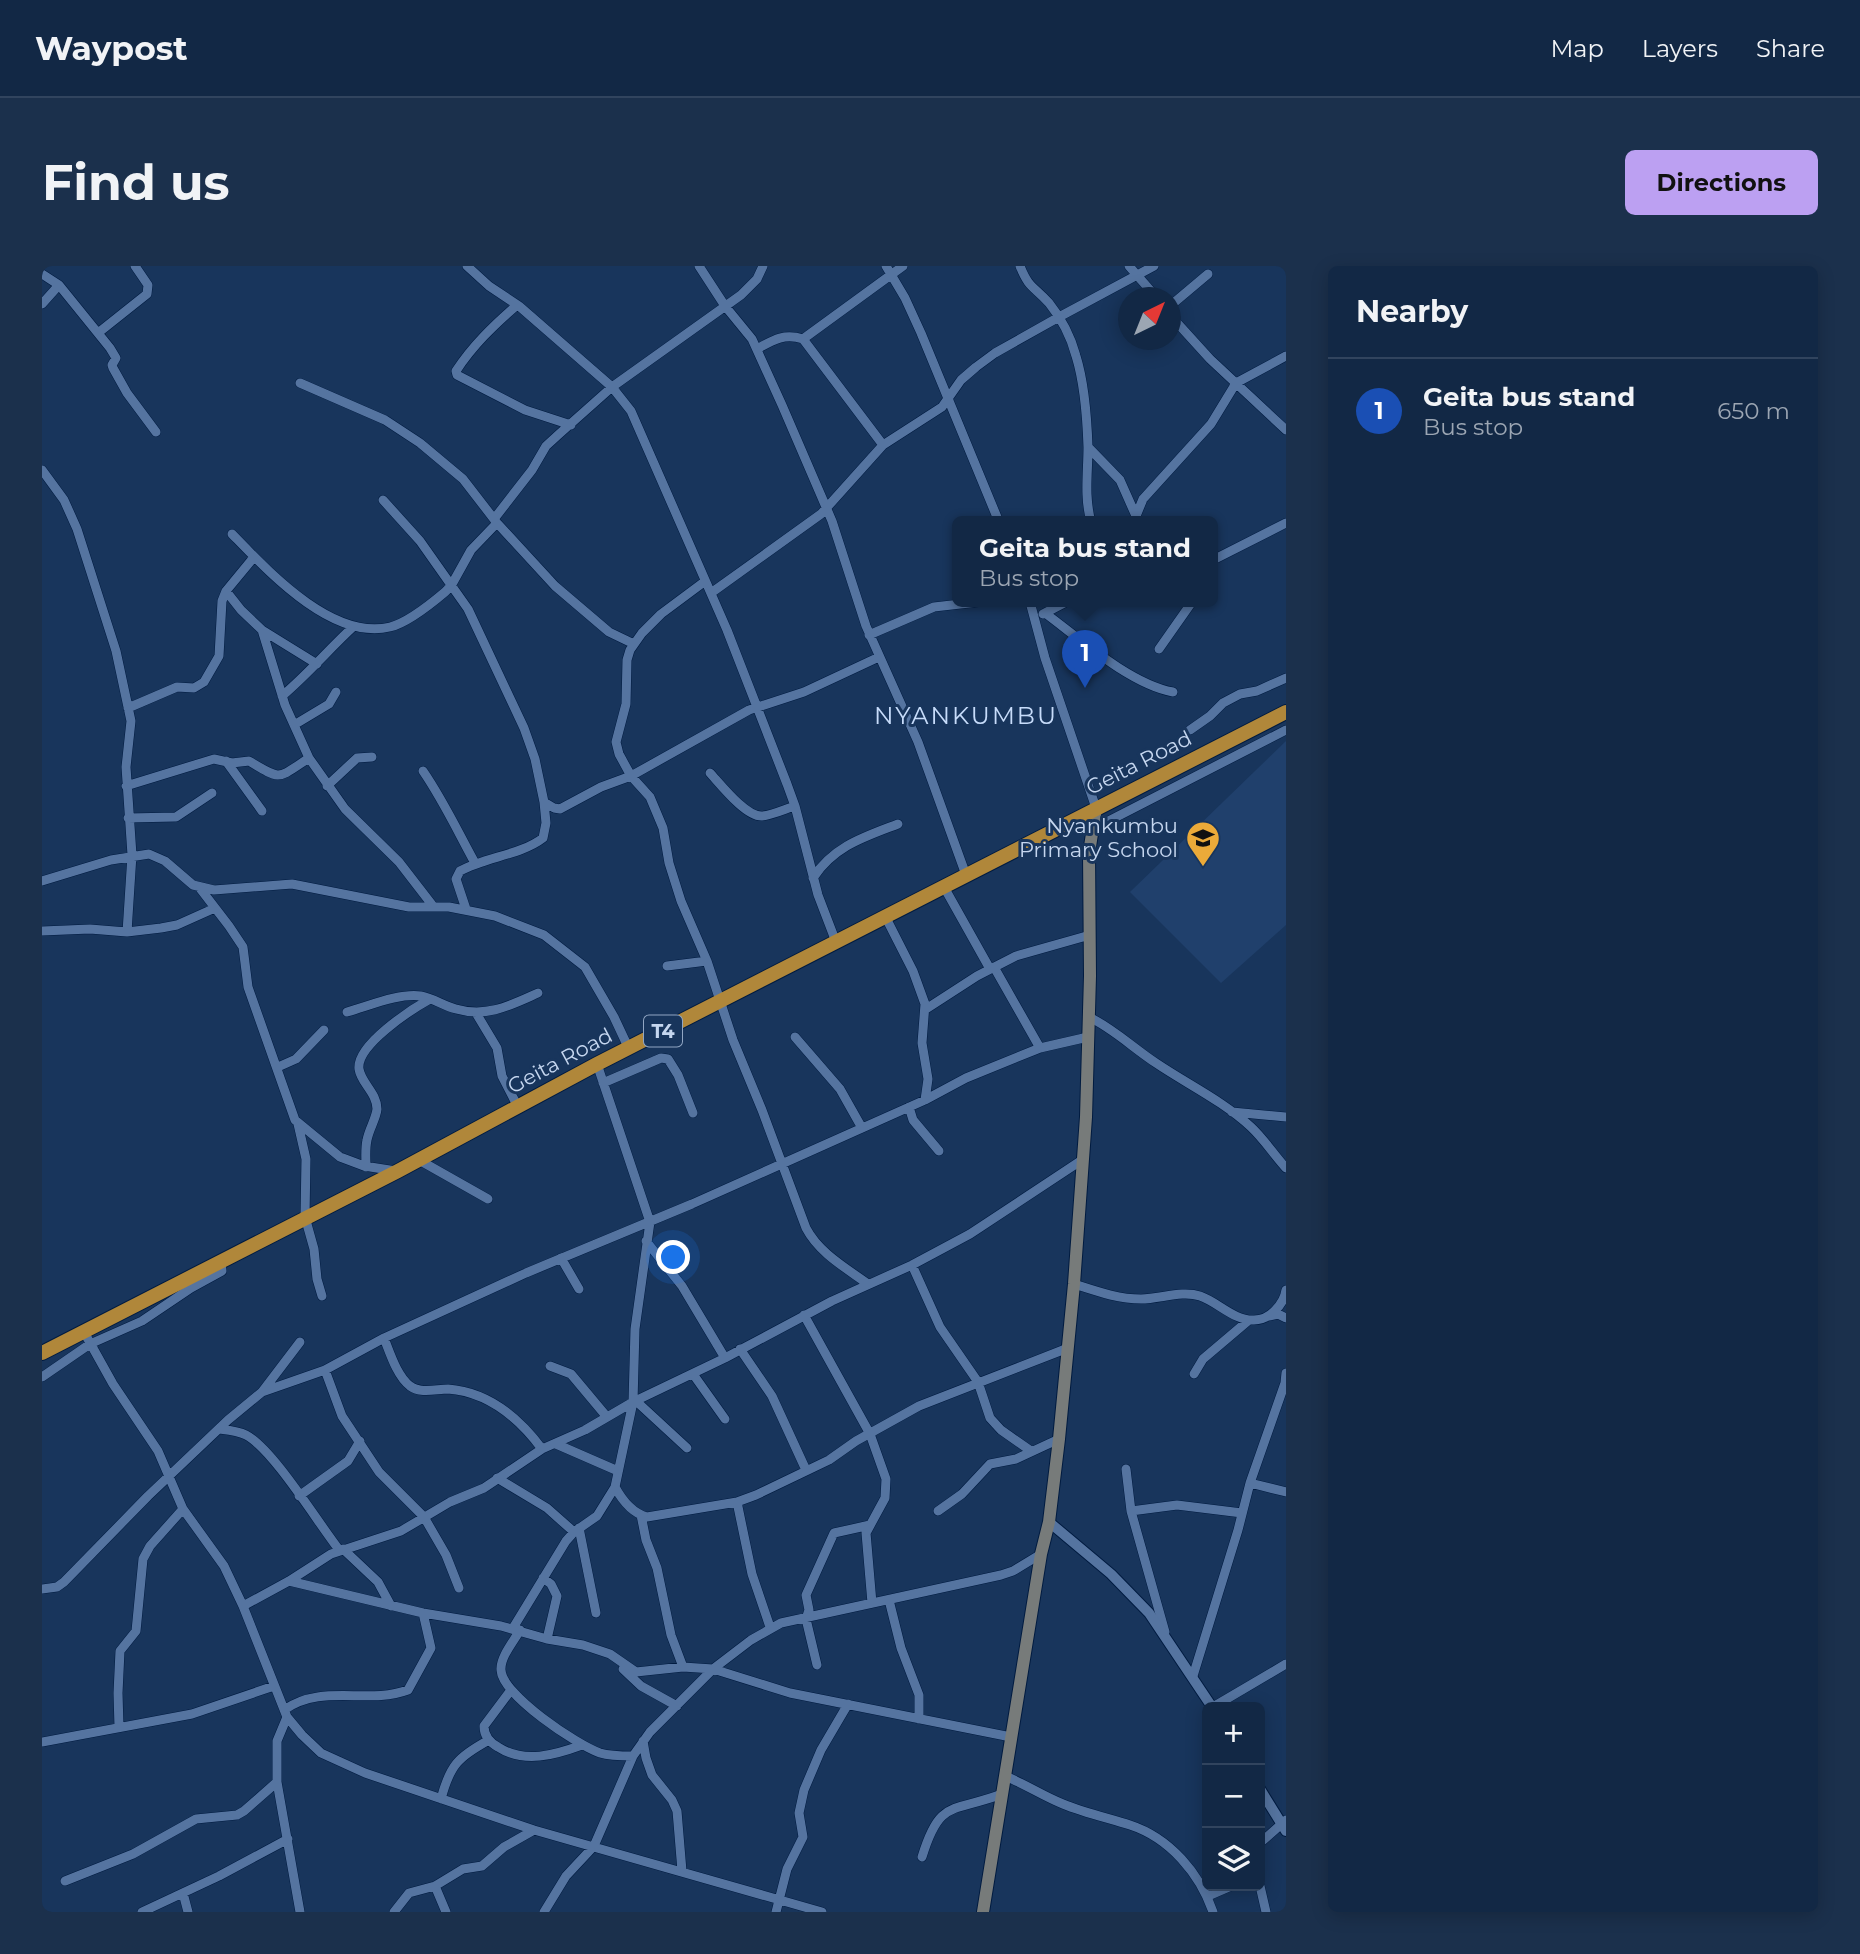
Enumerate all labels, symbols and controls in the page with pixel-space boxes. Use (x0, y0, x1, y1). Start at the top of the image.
text: Waypost (35, 28, 188, 68)
text: Map (1550, 34, 1604, 63)
text: Layers (1642, 34, 1718, 63)
text: Share (1756, 34, 1825, 63)
button: Directions (1625, 150, 1818, 215)
text: Find us (42, 153, 230, 212)
north arrow (1118, 287, 1181, 350)
text: Nearby (1356, 293, 1468, 330)
text: Geita bus stand (1423, 381, 1635, 413)
text: 1 (1374, 397, 1384, 425)
text: 650 m (1717, 397, 1790, 425)
text: Bus stop (1423, 413, 1523, 441)
popup (952, 516, 1218, 607)
text: Geita bus stand (979, 532, 1191, 564)
text: Bus stop (979, 564, 1079, 592)
pin: 1 (1062, 630, 1108, 688)
district label: NYANKUMBU (874, 701, 1058, 730)
street label: Geita Road (1082, 725, 1196, 800)
place label: Nyankumbu Primary School (1019, 813, 1178, 862)
school or university icon: Nyankumbu Primary School (1184, 819, 1222, 868)
road number: T4 (644, 1016, 682, 1046)
street label: Geita Road (503, 1022, 617, 1099)
your location (656, 1240, 690, 1274)
map controls (1202, 1702, 1265, 1891)
button: + (1202, 1702, 1265, 1765)
button: − (1202, 1765, 1265, 1828)
button: layers (1202, 1828, 1265, 1891)

